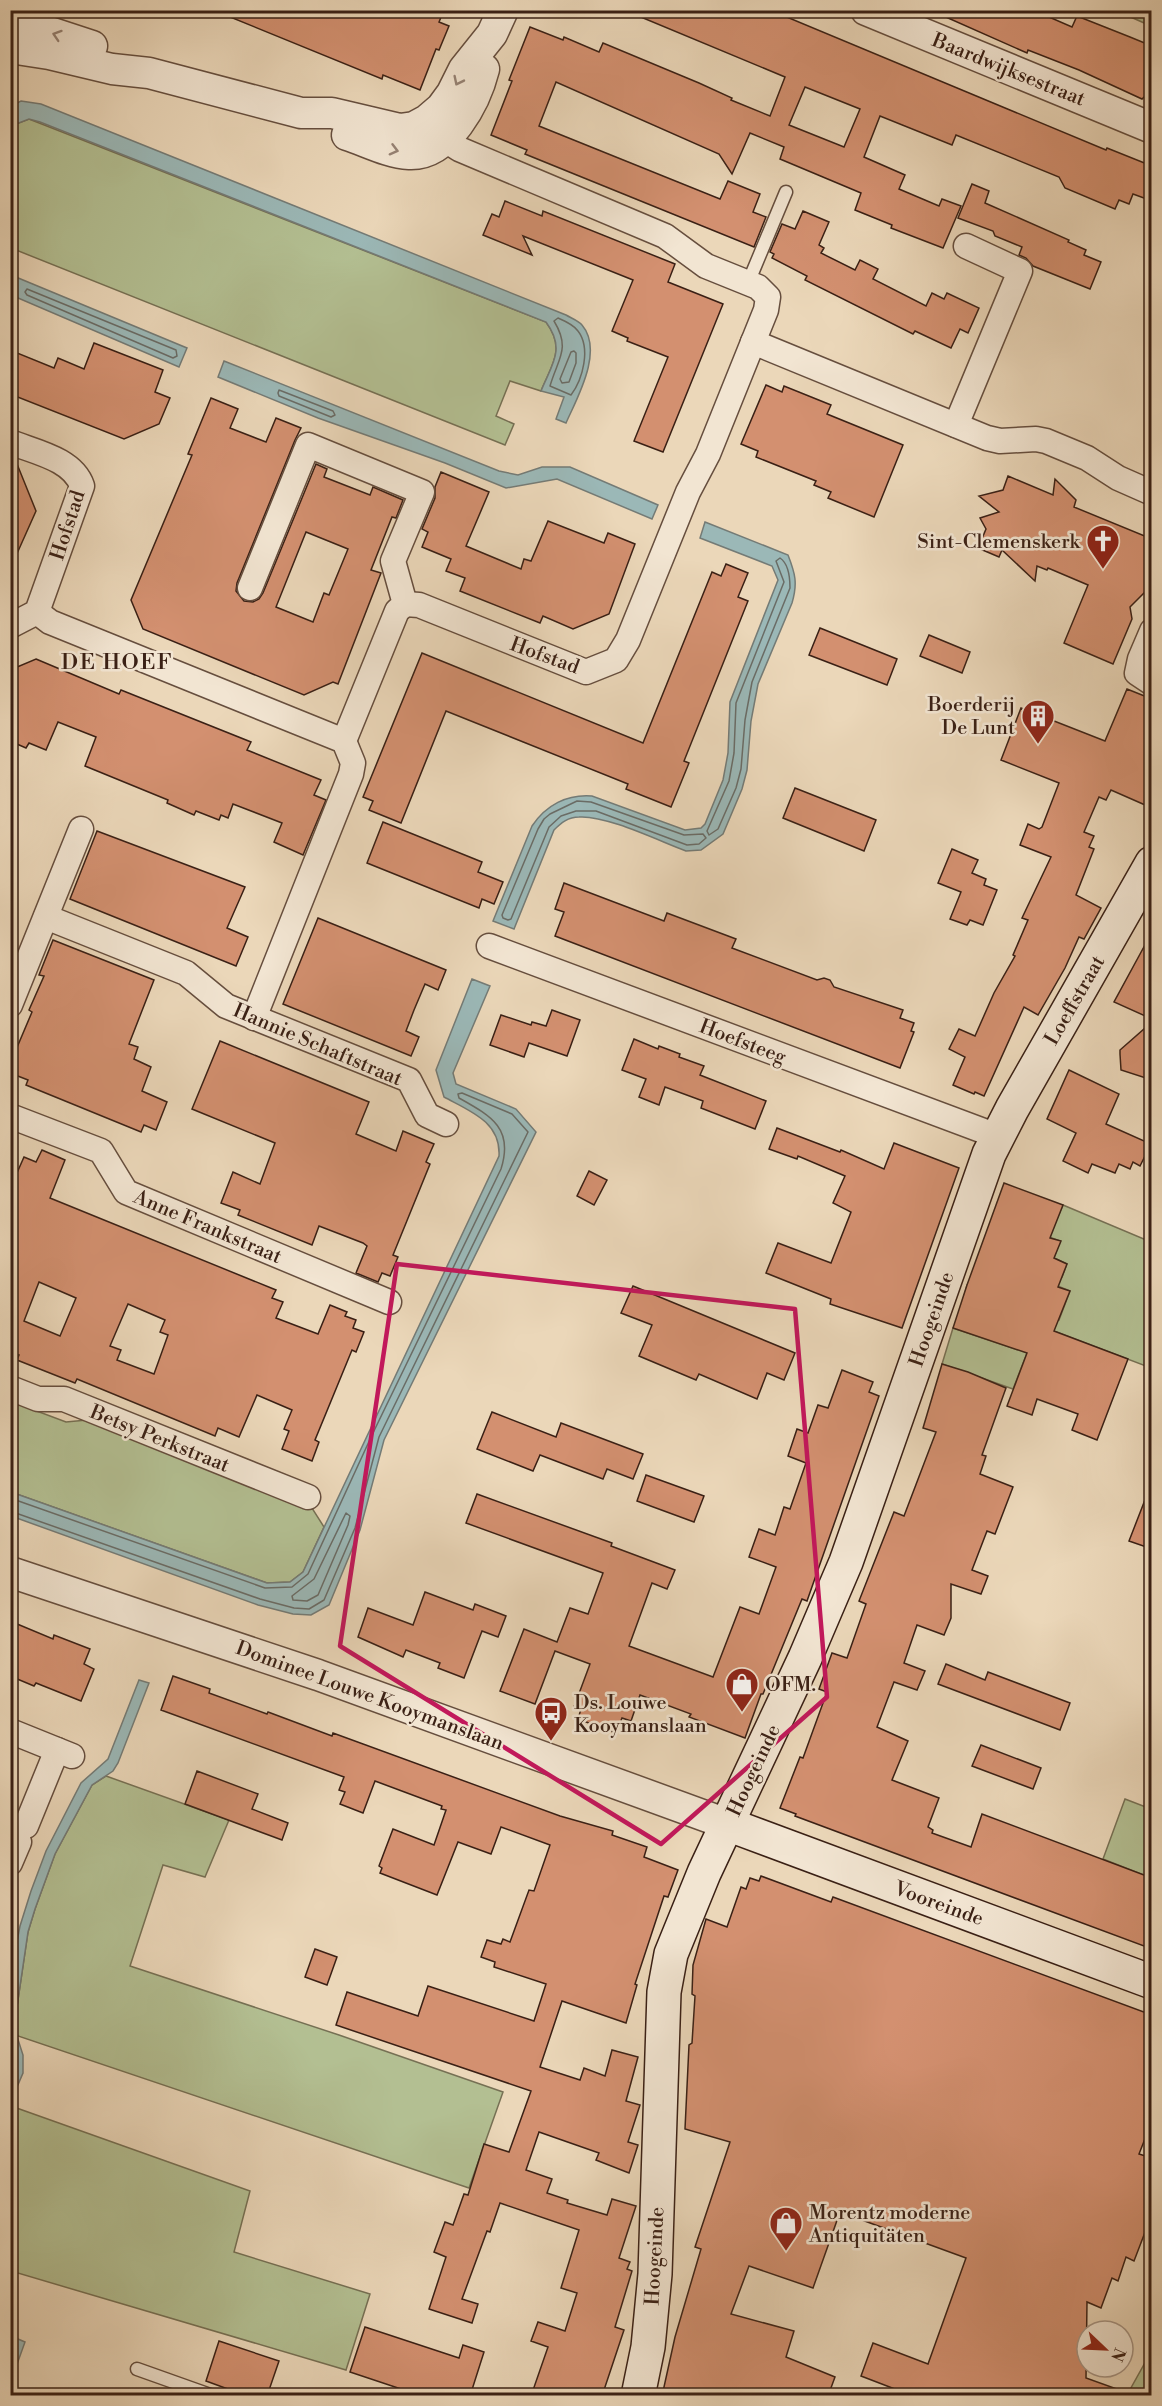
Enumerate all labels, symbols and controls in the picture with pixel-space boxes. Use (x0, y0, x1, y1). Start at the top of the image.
street label: Baardwijksestraat (927, 28, 1089, 112)
one-way arrow (52, 29, 63, 42)
one-way arrow (454, 74, 465, 85)
one-way arrow (388, 143, 399, 155)
street label: Hofstad (45, 487, 92, 564)
church icon: Sint-Clemenskerk (1085, 523, 1121, 570)
place label: Sint-Clemenskerk (917, 530, 1082, 555)
street label: Hofstad (506, 632, 583, 681)
district label: DE HOEF (61, 649, 173, 676)
place label: Boerderij De Lunt (927, 693, 1015, 741)
building icon: Boerderij De Lunt (1020, 698, 1056, 745)
street label: Loeffstraat (1040, 951, 1111, 1050)
street label: Hannie Schaftstraat (229, 998, 406, 1092)
street label: Hoefsteeg (695, 1014, 790, 1071)
street label: Anne Frankstraat (129, 1185, 285, 1270)
street label: Hoogeinde (905, 1269, 960, 1370)
street label: Betsy Perkstraat (85, 1400, 233, 1479)
street label: Dominee Louwe Kooymanslaan (232, 1636, 507, 1757)
shop icon: OFM. (724, 1666, 760, 1713)
place label: OFM. (765, 1673, 816, 1698)
place label: Ds. Louwe Kooymanslaan (574, 1691, 707, 1739)
bus stop icon: Ds. Louwe Kooymanslaan (533, 1695, 569, 1742)
street label: Hoogeinde (722, 1721, 787, 1821)
street label: Vooreinde (889, 1876, 987, 1932)
place label: Morentz moderne Antiquitäten (808, 2201, 970, 2249)
shop icon: Morentz moderne Antiquitäten (768, 2205, 804, 2252)
street label: Hoogeinde (640, 2206, 671, 2306)
north arrow (1075, 2319, 1135, 2379)
text: N (1106, 2345, 1130, 2365)

